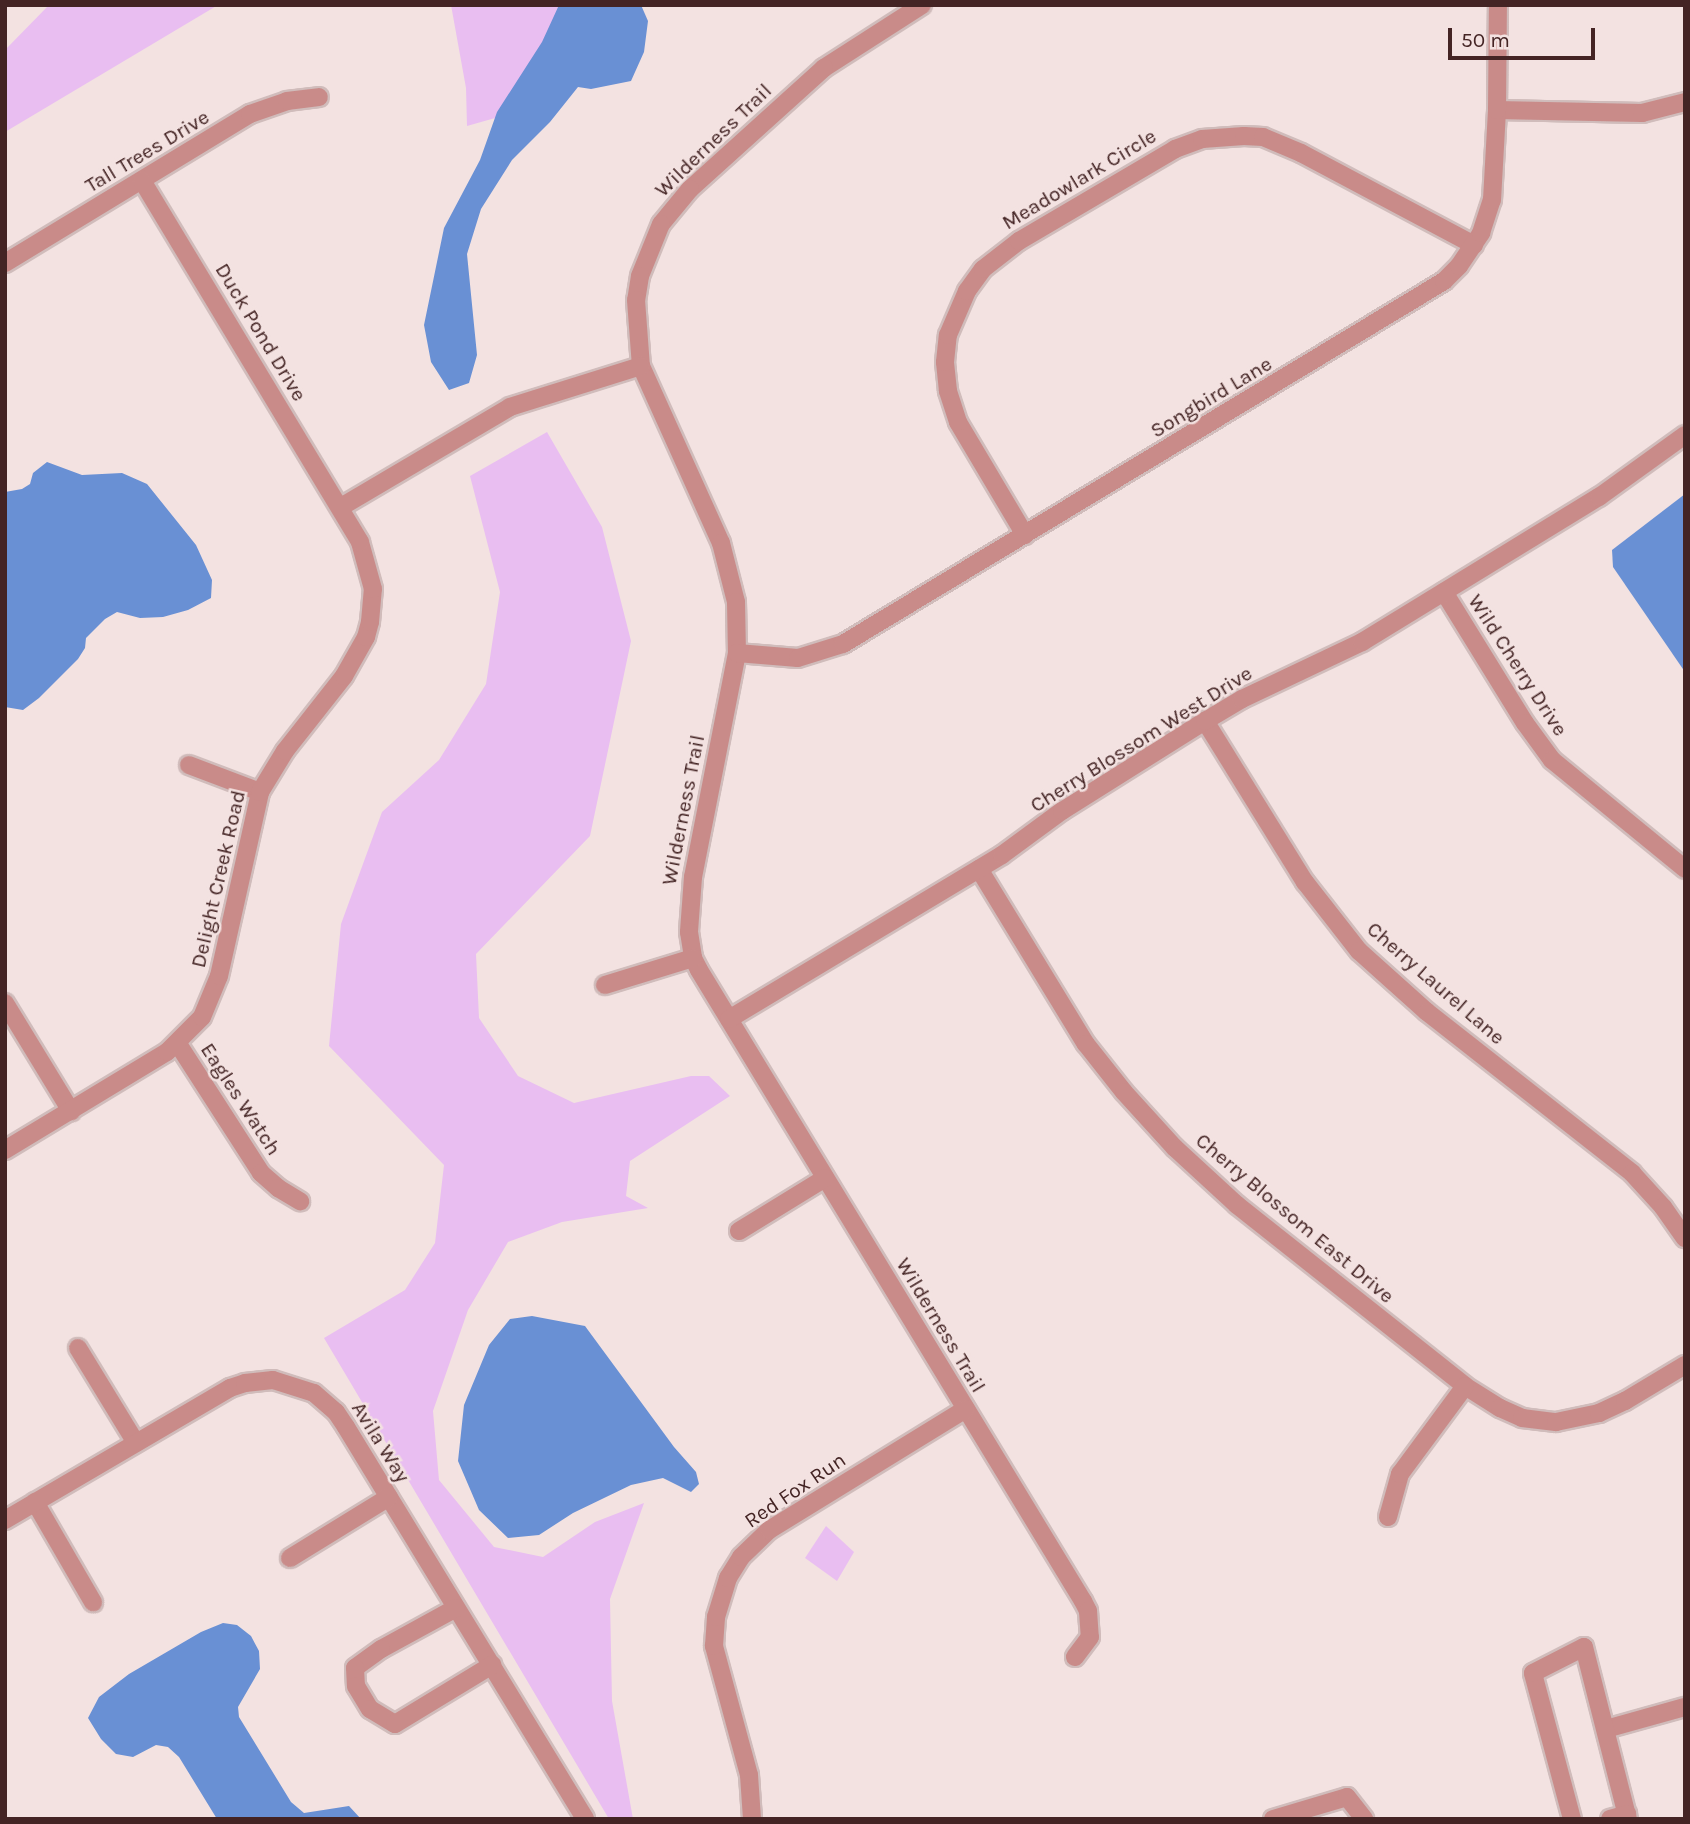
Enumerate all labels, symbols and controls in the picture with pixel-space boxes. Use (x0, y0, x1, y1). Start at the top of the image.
scale bar (1452, 14, 1599, 58)
text: 50 m (1461, 28, 1510, 52)
street label: Wilderness Trail (649, 78, 777, 202)
street label: Tall Trees Drive (80, 104, 214, 198)
street label: Meadowlark Circle (997, 123, 1161, 235)
street label: Duck Pond Drive (210, 258, 312, 406)
street label: Songbird Lane (1146, 351, 1276, 443)
street label: Wild Cherry Drive (1463, 590, 1573, 740)
street label: Cherry Blossom West Drive (1025, 660, 1257, 818)
street label: Wilderness Trail (656, 733, 710, 887)
street label: Delight Creek Road (185, 788, 251, 970)
street label: Cherry Laurel Lane (1362, 916, 1510, 1050)
street label: Eagles Watch (195, 1038, 287, 1160)
street label: Cherry Blossom East Drive (1191, 1128, 1399, 1308)
street label: Wilderness Trail (891, 1253, 991, 1397)
street label: Avila Way (346, 1397, 416, 1487)
street label: Red Fox Run (739, 1447, 851, 1533)

